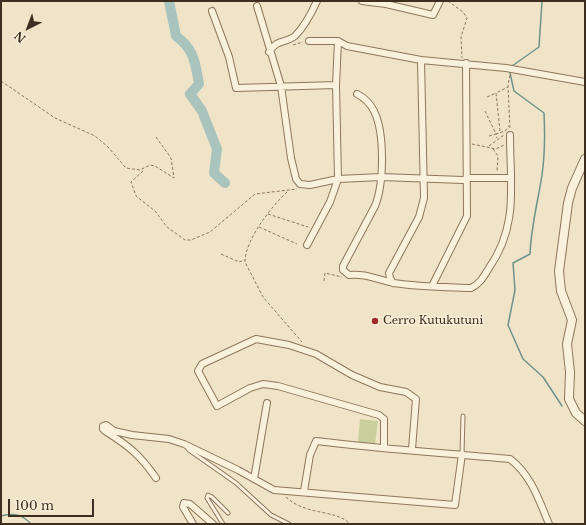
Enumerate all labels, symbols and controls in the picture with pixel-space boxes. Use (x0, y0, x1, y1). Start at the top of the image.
north arrow (8, 8, 48, 48)
text: N (11, 28, 28, 46)
place label: Cerro Kutukutuni (383, 314, 483, 328)
marker: Cerro Kutukutuni (370, 316, 380, 326)
scale bar (10, 491, 96, 517)
text: 100 m (15, 498, 54, 513)

